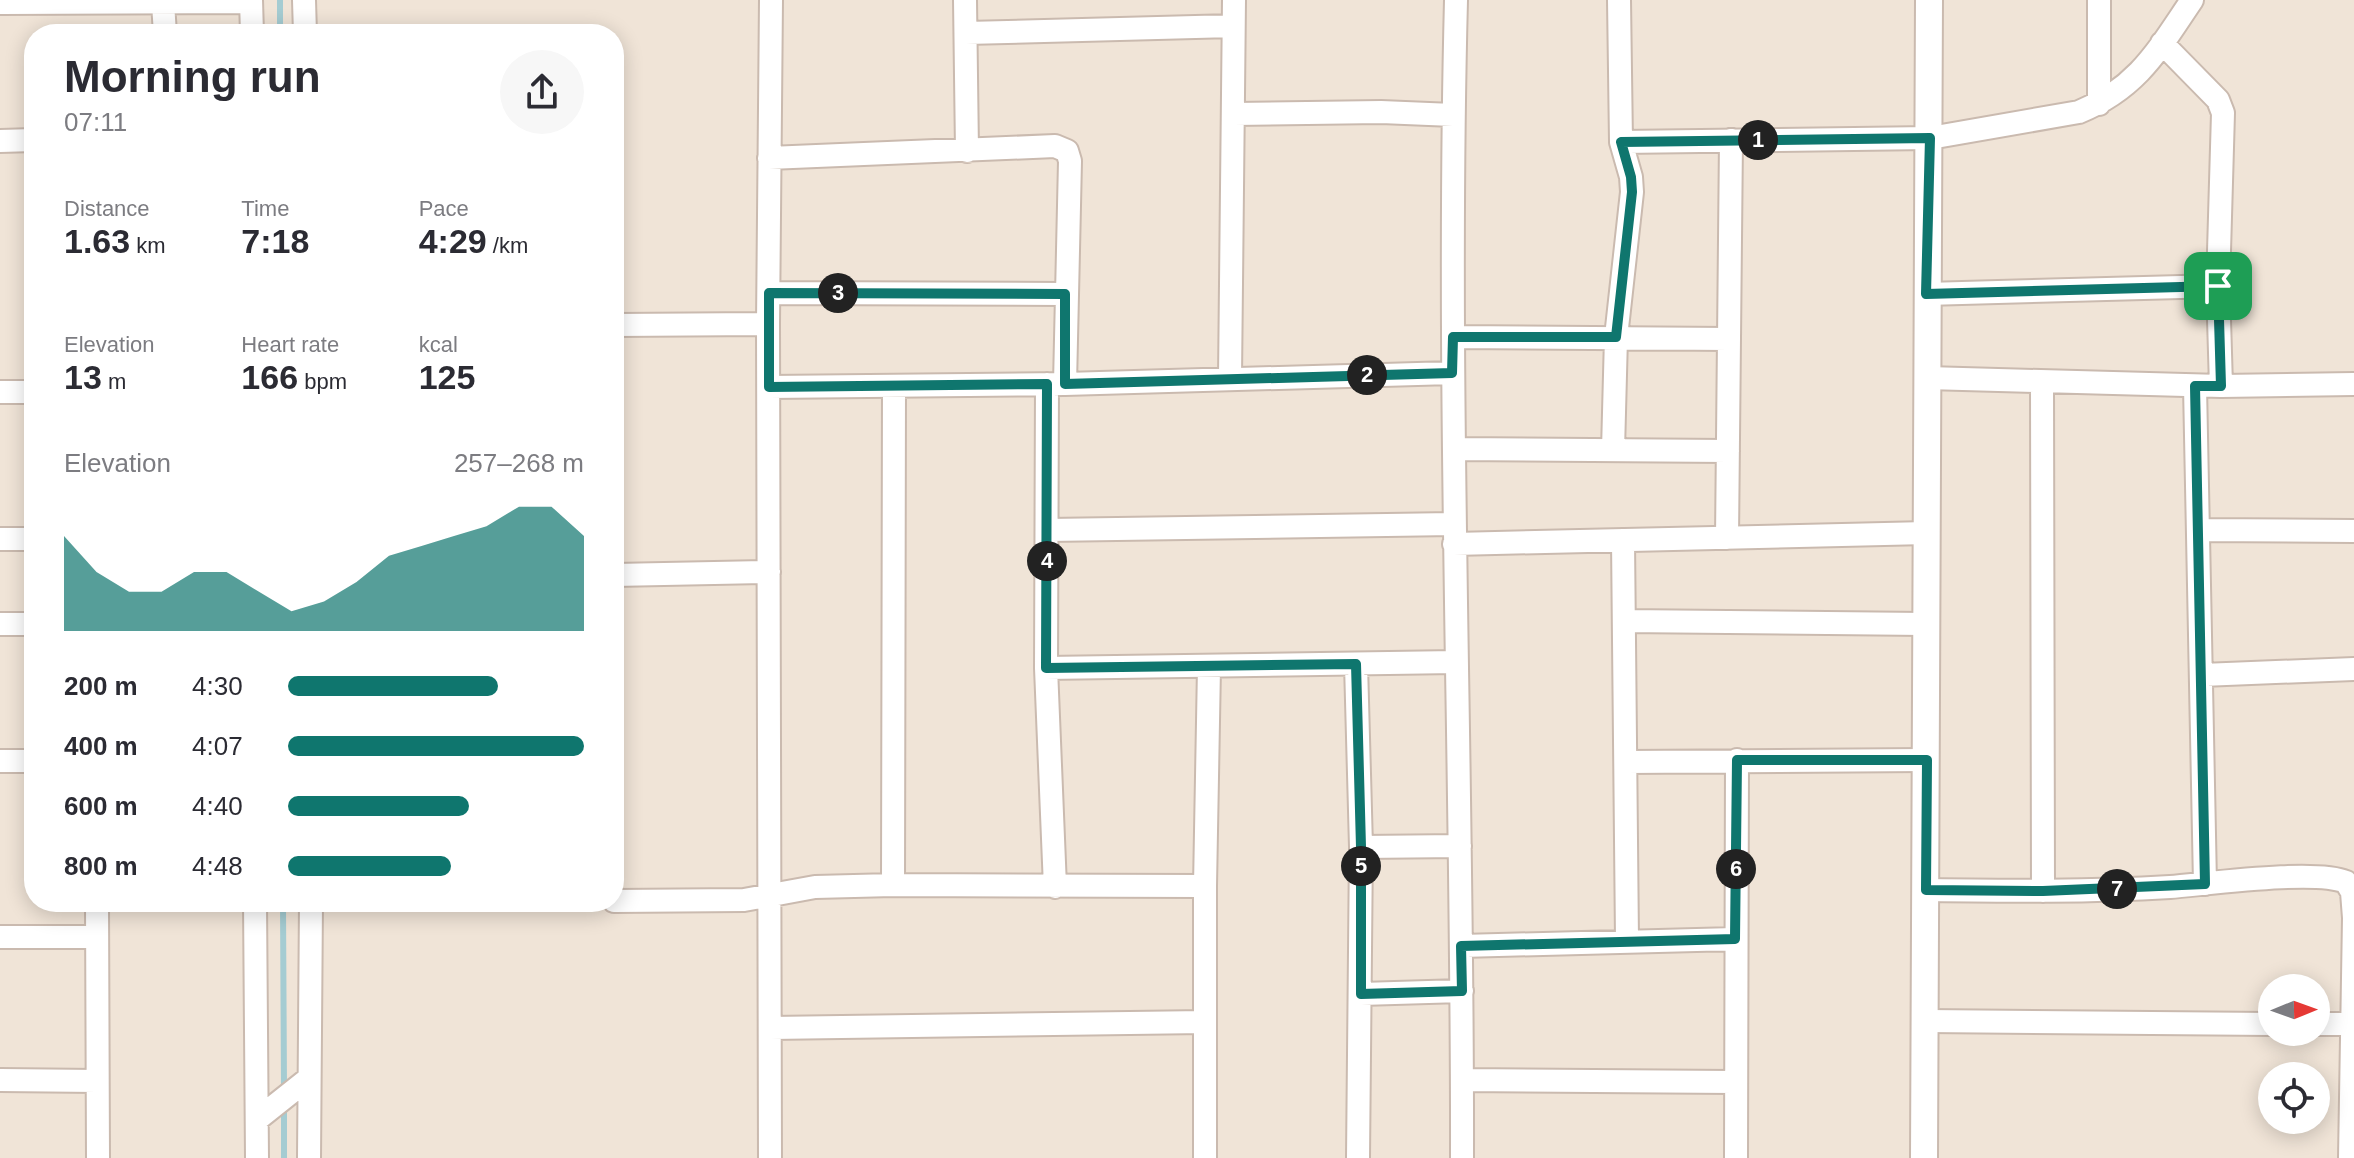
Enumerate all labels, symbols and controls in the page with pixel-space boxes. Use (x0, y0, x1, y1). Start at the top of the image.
button: share (500, 50, 584, 134)
text: Morning run (64, 52, 321, 101)
text: 07:11 (64, 107, 127, 137)
pin: 1 (1738, 120, 1778, 160)
text: 1 (1752, 127, 1764, 152)
text: Distance (64, 196, 150, 221)
text: Time (241, 196, 289, 221)
text: Pace (419, 196, 469, 221)
text: 1.63 (64, 222, 130, 260)
text: 7:18 (241, 222, 309, 260)
text: 4:29 (419, 222, 487, 260)
text: km (130, 233, 166, 258)
text: /km (487, 233, 528, 258)
pin (2184, 252, 2252, 320)
icon: arrive (2196, 264, 2240, 308)
pin: 3 (818, 273, 858, 313)
text: 3 (832, 280, 844, 305)
text: Elevation (64, 332, 155, 357)
text: Heart rate (241, 332, 339, 357)
text: kcal (419, 332, 458, 357)
pin: 2 (1347, 355, 1387, 395)
text: 13 (64, 358, 102, 396)
text: 166 (241, 358, 298, 396)
text: 125 (419, 358, 475, 396)
text: 2 (1361, 362, 1373, 387)
text: m (102, 369, 126, 394)
text: bpm (298, 369, 347, 394)
text: Elevation (64, 448, 171, 478)
text: 257–268 m (454, 448, 584, 478)
pin: 4 (1027, 541, 1067, 581)
text: 4 (1041, 548, 1053, 573)
text: 200 m (64, 671, 138, 701)
text: 4:30 (192, 671, 243, 701)
text: 400 m (64, 731, 138, 761)
text: 4:07 (192, 731, 243, 761)
text: 600 m (64, 791, 138, 821)
text: 4:40 (192, 791, 243, 821)
pin: 5 (1341, 846, 1381, 886)
pin: 6 (1716, 849, 1756, 889)
text: 800 m (64, 851, 138, 881)
text: 4:48 (192, 851, 243, 881)
text: 5 (1355, 853, 1367, 878)
text: 6 (1730, 856, 1742, 881)
pin: 7 (2097, 869, 2137, 909)
text: 7 (2111, 876, 2123, 901)
north arrow (2258, 974, 2330, 1046)
map controls (2258, 974, 2330, 1134)
button: locate (2258, 1062, 2330, 1134)

